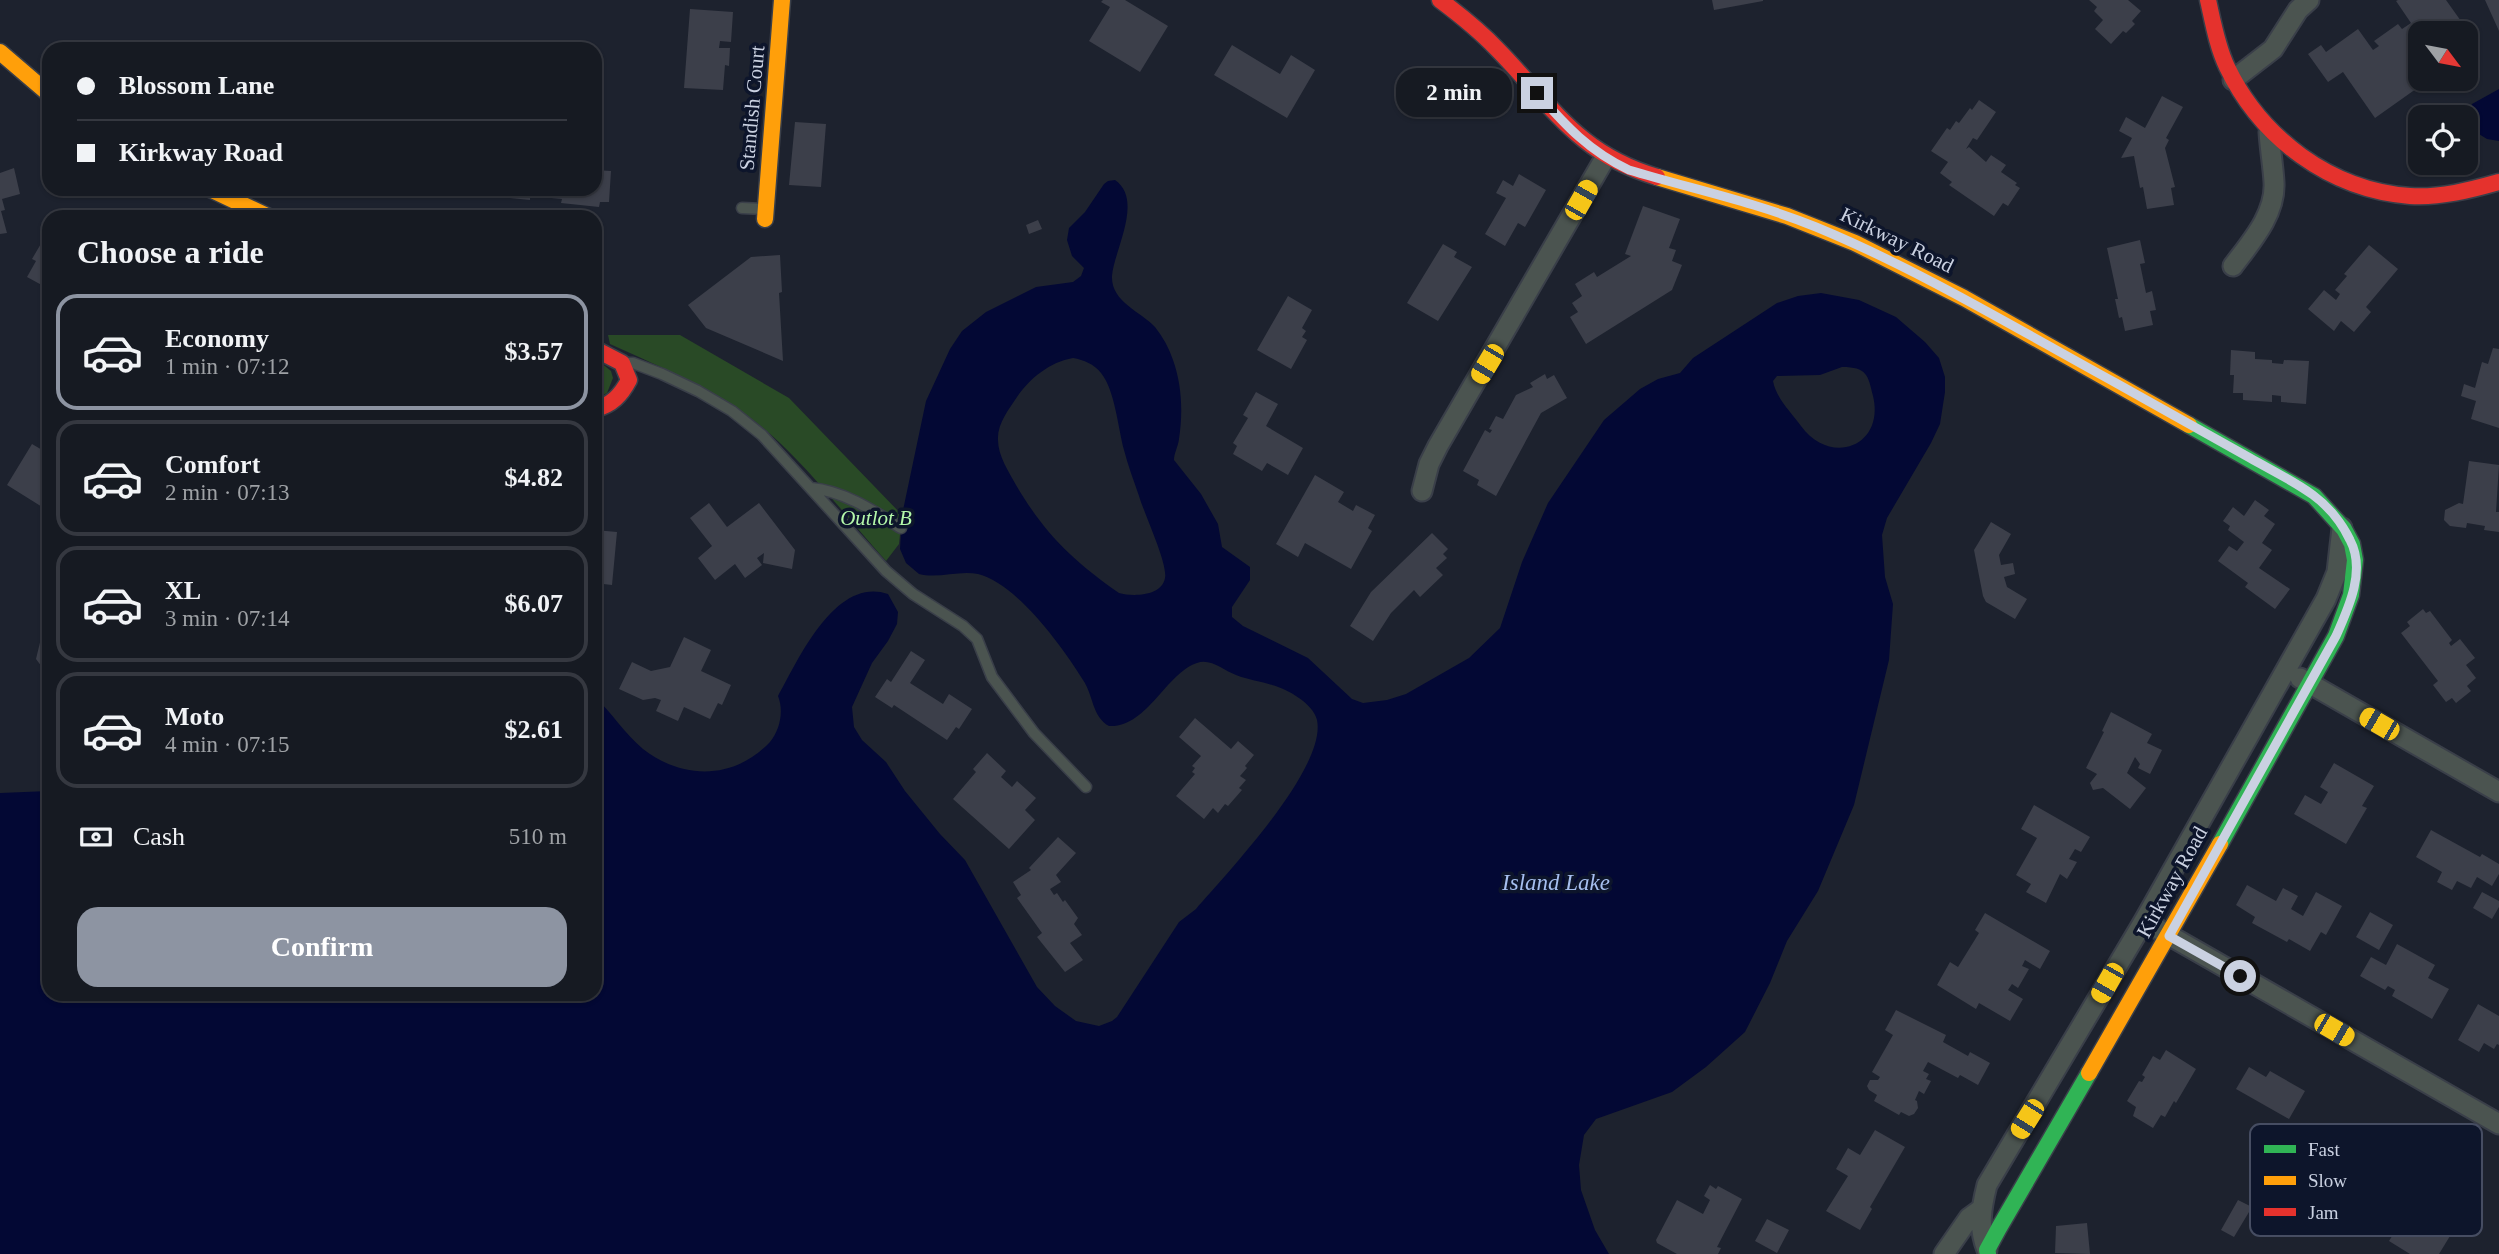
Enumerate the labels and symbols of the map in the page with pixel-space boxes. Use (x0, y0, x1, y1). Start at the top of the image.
north arrow (2408, 21, 2478, 91)
street label: Standish Court (735, 44, 769, 172)
callout: 2 min (1397, 68, 1512, 118)
route end (1521, 77, 1553, 109)
car (1562, 177, 1601, 223)
street label: Kirkway Road (1836, 202, 1958, 278)
car (1468, 341, 1507, 387)
park label: Outlot B (840, 506, 912, 530)
car (2356, 704, 2403, 744)
street label: Kirkway Road (2132, 822, 2213, 942)
water label: Island Lake (1501, 870, 1610, 895)
car (2088, 960, 2127, 1006)
route start (2224, 960, 2256, 992)
car (2311, 1010, 2358, 1050)
car (2007, 1096, 2048, 1142)
legend (2250, 1124, 2482, 1236)
text: Fast (2308, 1139, 2340, 1160)
text: Slow (2308, 1170, 2347, 1191)
text: Jam (2308, 1202, 2339, 1223)

